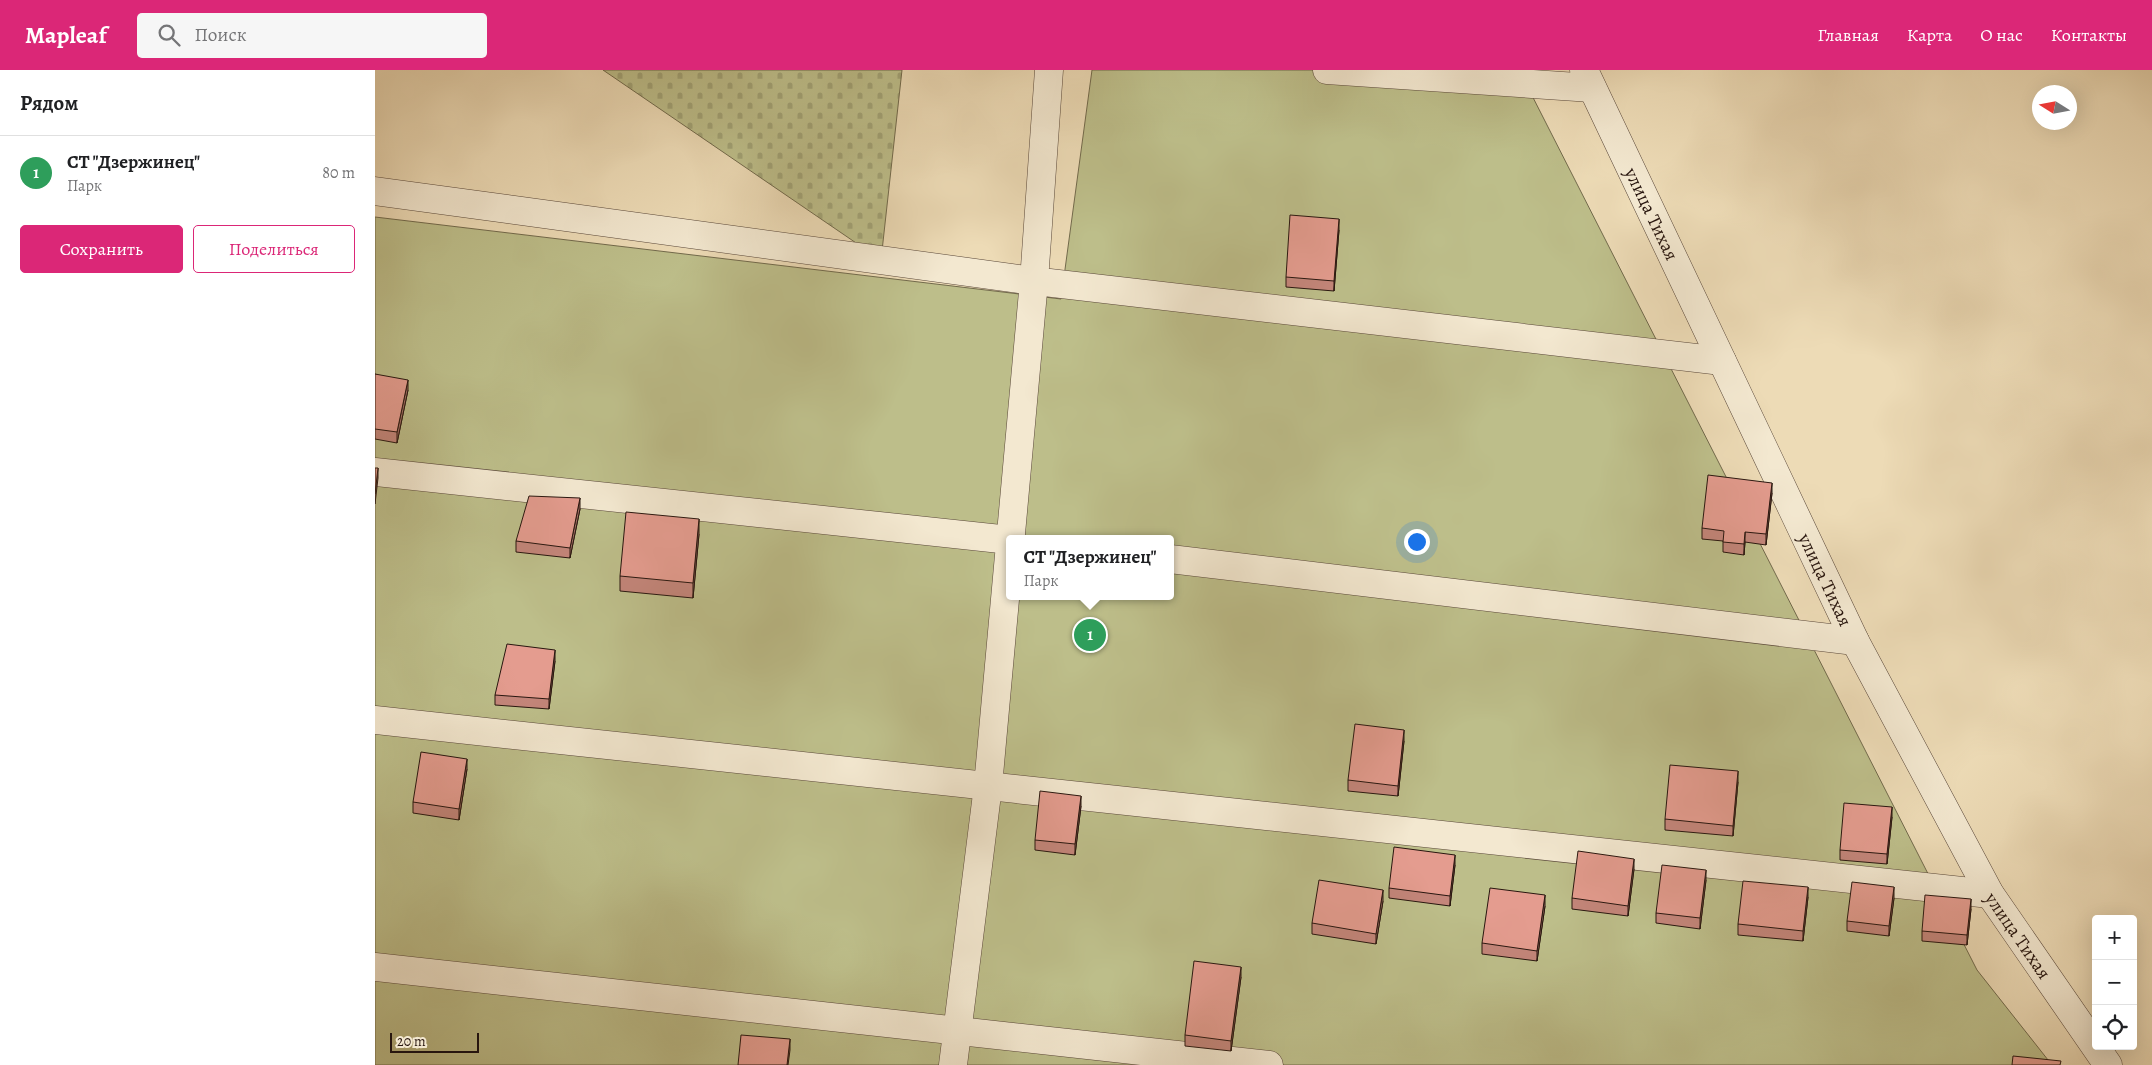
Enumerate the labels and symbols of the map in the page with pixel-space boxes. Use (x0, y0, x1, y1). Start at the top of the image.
north arrow (2032, 85, 2077, 130)
street label: улица Тихая (1618, 162, 1684, 265)
street label: улица Тихая (1791, 528, 1858, 631)
your location (1404, 529, 1430, 555)
pin: 1 (1074, 616, 1106, 654)
street label: улица Тихая (1978, 886, 2057, 984)
scale bar (390, 1030, 479, 1053)

